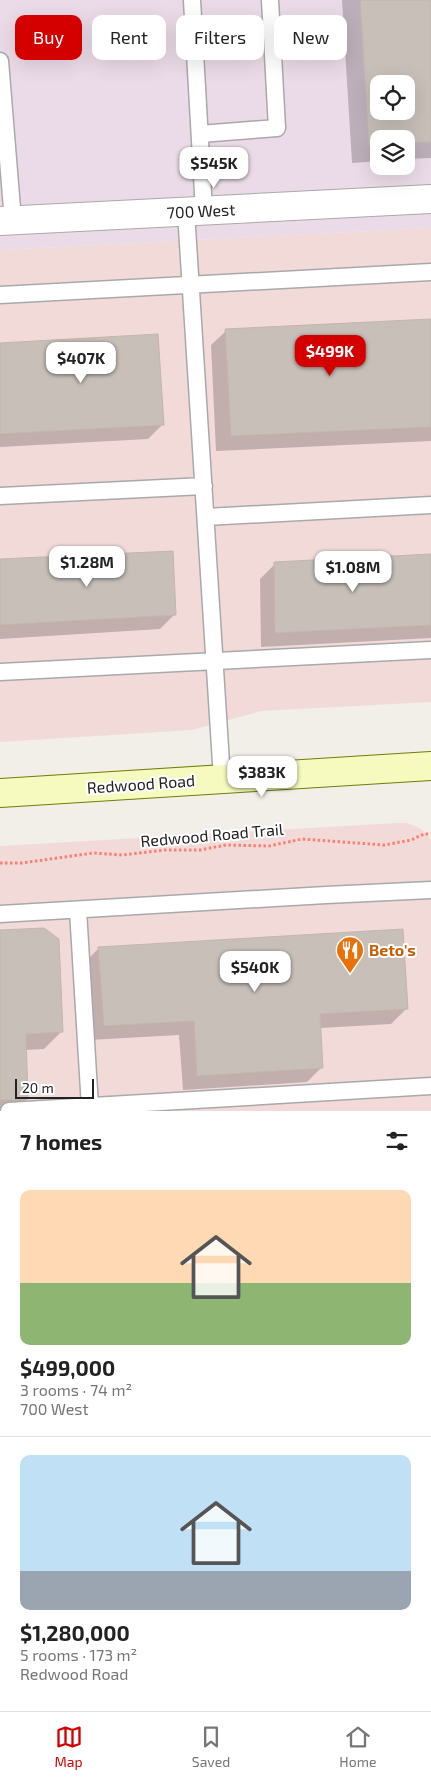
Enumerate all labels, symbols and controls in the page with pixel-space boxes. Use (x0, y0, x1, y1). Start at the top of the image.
chip: Buy (15, 15, 82, 60)
chip: Rent (92, 15, 166, 60)
chip: Filters (176, 15, 264, 60)
chip: New (274, 15, 347, 60)
map controls (370, 75, 415, 175)
button: locate (370, 75, 415, 120)
button: layers (370, 130, 415, 175)
pin: $545K (179, 146, 249, 189)
text: $545K (190, 153, 238, 172)
street label: 700 West (166, 199, 236, 222)
pin: $499K (295, 334, 365, 377)
text: $499K (306, 341, 354, 360)
pin: $407K (46, 342, 116, 384)
text: $407K (57, 348, 105, 367)
pin: $1.28M (46, 546, 128, 588)
pin: $1.08M (312, 550, 394, 593)
text: $1.28M (60, 552, 114, 571)
text: $1.08M (326, 557, 380, 576)
pin: $383K (227, 756, 297, 798)
text: $383K (238, 762, 286, 781)
street label: Redwood Road (86, 770, 196, 797)
street label: Redwood Road Trail (140, 819, 284, 850)
restaurant icon: Beto's (335, 935, 365, 974)
place label: Beto's (369, 940, 416, 959)
pin: $540K (220, 950, 290, 993)
text: $540K (231, 957, 279, 976)
scale bar (15, 1076, 94, 1099)
text: 20 m (22, 1079, 54, 1096)
icon: filters (383, 1127, 411, 1155)
text: 7 homes (20, 1129, 102, 1154)
icon: home (171, 1222, 261, 1312)
text: $499,000 (20, 1355, 115, 1380)
text: 3 rooms · 74 m² (20, 1380, 132, 1399)
text: 700 West (20, 1399, 89, 1418)
icon: home (171, 1488, 261, 1578)
text: $1,280,000 (20, 1620, 130, 1645)
text: 5 rooms · 173 m² (20, 1645, 137, 1664)
text: Redwood Road (20, 1664, 128, 1683)
tab: Map (55, 1723, 83, 1770)
tab: Saved (192, 1723, 230, 1770)
tab: Home (339, 1723, 376, 1770)

